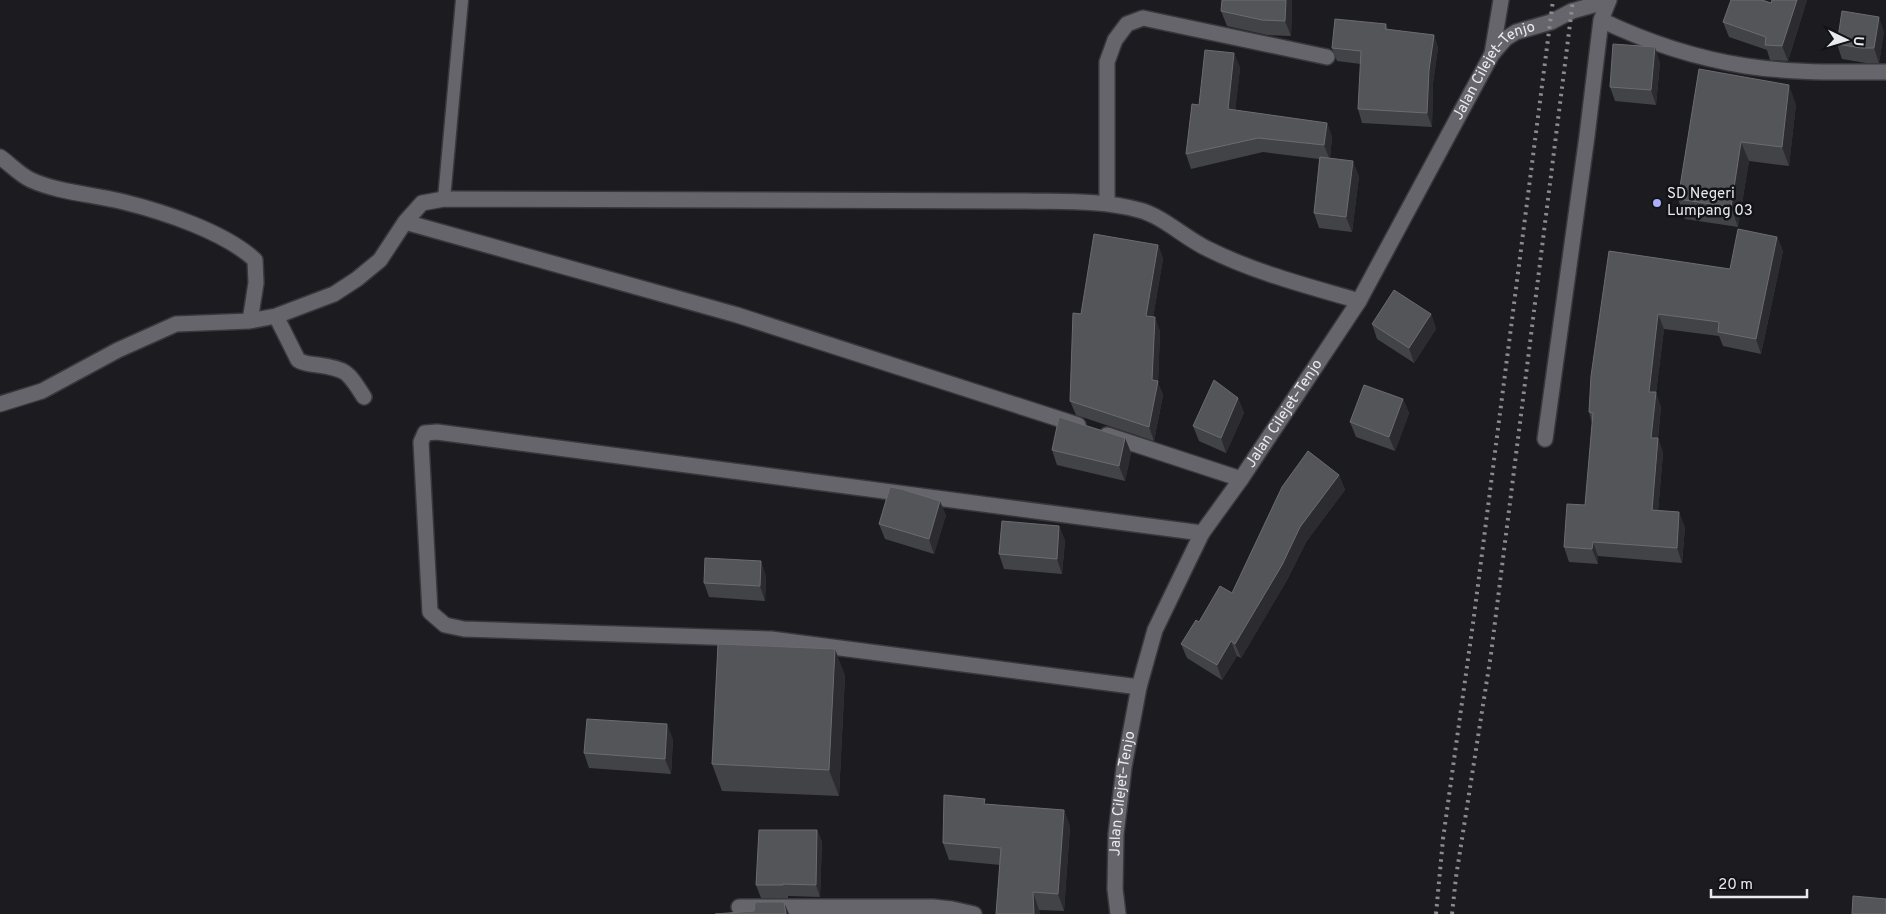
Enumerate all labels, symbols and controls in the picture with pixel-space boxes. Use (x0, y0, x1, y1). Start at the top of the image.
north arrow (1821, 15, 1871, 65)
street label: Jalan Cilejet–Tenjo (1449, 18, 1537, 123)
text: U (1849, 35, 1866, 47)
place label: SD Negeri Lumpang 03 (1667, 185, 1753, 221)
marker: SD Negeri Lumpang 03 (1651, 197, 1663, 209)
street label: Jalan Cilejet–Tenjo (1242, 356, 1327, 471)
street label: Jalan Cilejet–Tenjo (1106, 730, 1140, 856)
scale bar (1711, 866, 1807, 898)
text: 20 m (1718, 876, 1753, 895)

